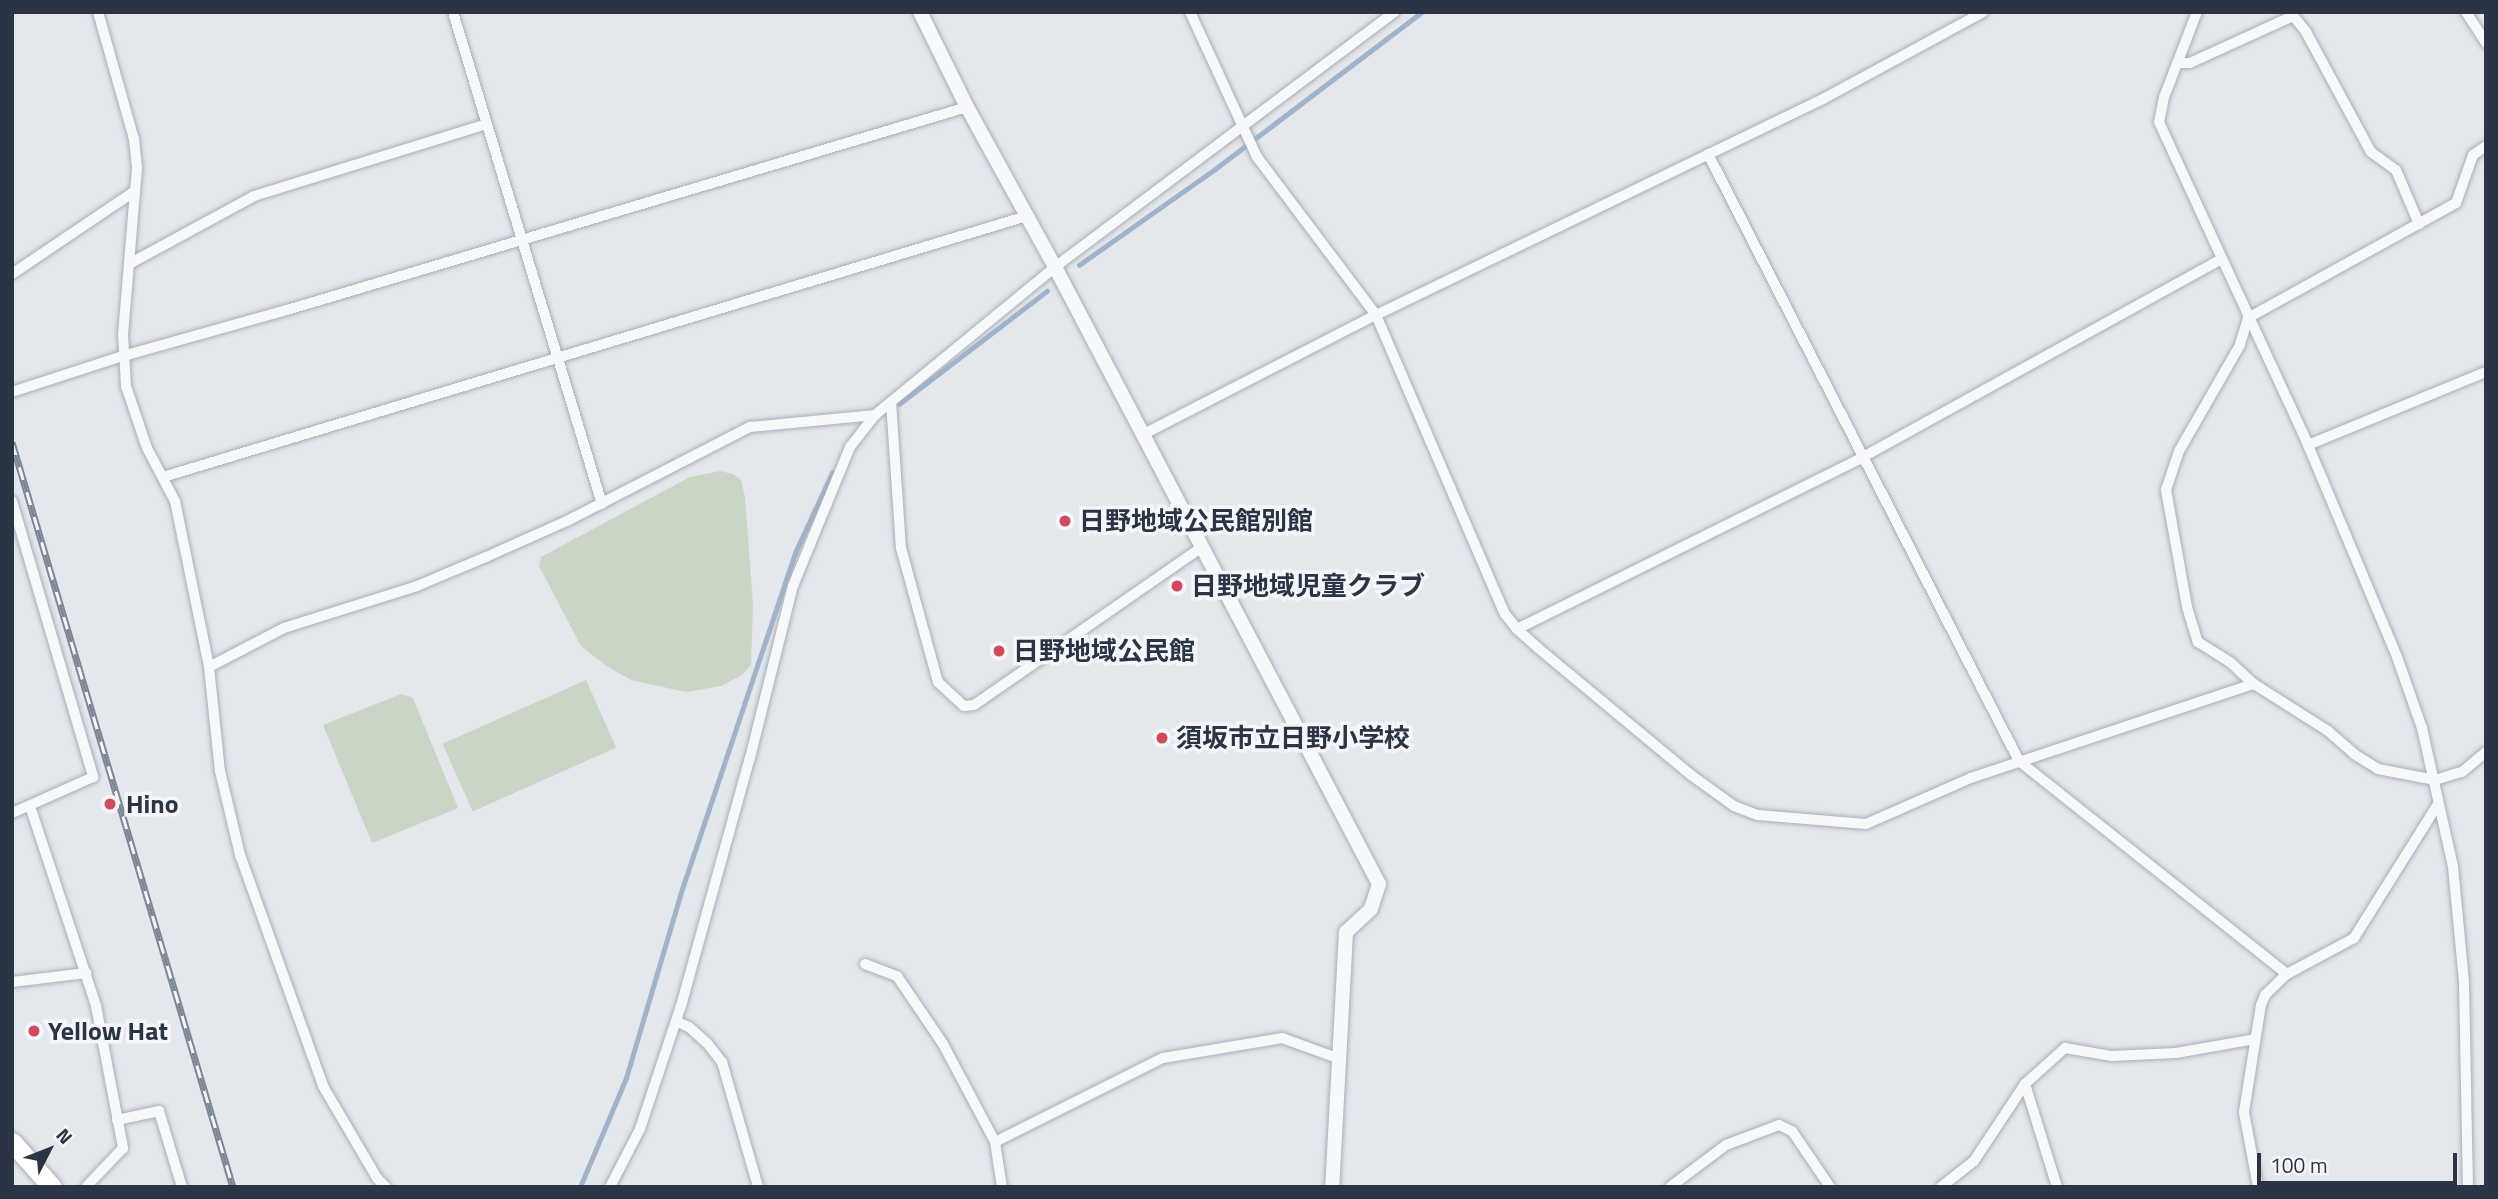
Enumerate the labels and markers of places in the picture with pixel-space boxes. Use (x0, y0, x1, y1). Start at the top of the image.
place label: 日野地域公民館別館 (1079, 505, 1313, 537)
marker: 日野地域公民館別館 (1057, 513, 1073, 529)
place label: 日野地域児童クラブ (1191, 570, 1425, 602)
marker: 日野地域児童クラブ (1169, 578, 1185, 594)
place label: 日野地域公民館 (1013, 635, 1195, 667)
marker: 日野地域公民館 (991, 643, 1007, 659)
place label: 須坂市立日野小学校 (1176, 722, 1410, 754)
marker: 須坂市立日野小学校 (1154, 730, 1170, 746)
place label: Hino (126, 788, 179, 820)
marker: Hino (100, 794, 120, 814)
place label: Yellow Hat (48, 1015, 168, 1047)
marker: Yellow Hat (26, 1023, 42, 1039)

